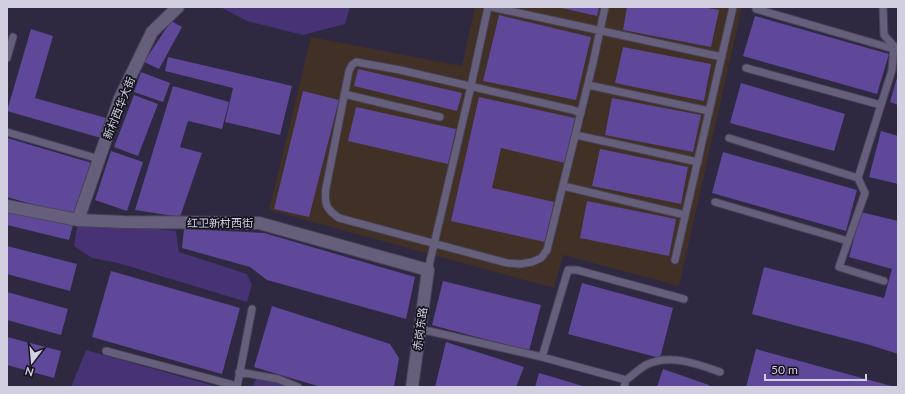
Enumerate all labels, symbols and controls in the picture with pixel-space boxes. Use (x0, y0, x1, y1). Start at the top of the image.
street label: 新村西华大街 (100, 75, 137, 141)
street label: 红卫新村西街 (187, 216, 253, 229)
street label: 赤岗东路 (410, 306, 429, 352)
north arrow (12, 342, 52, 382)
scale bar (765, 356, 866, 382)
text: 50 m (771, 362, 798, 377)
text: N (23, 365, 35, 380)

